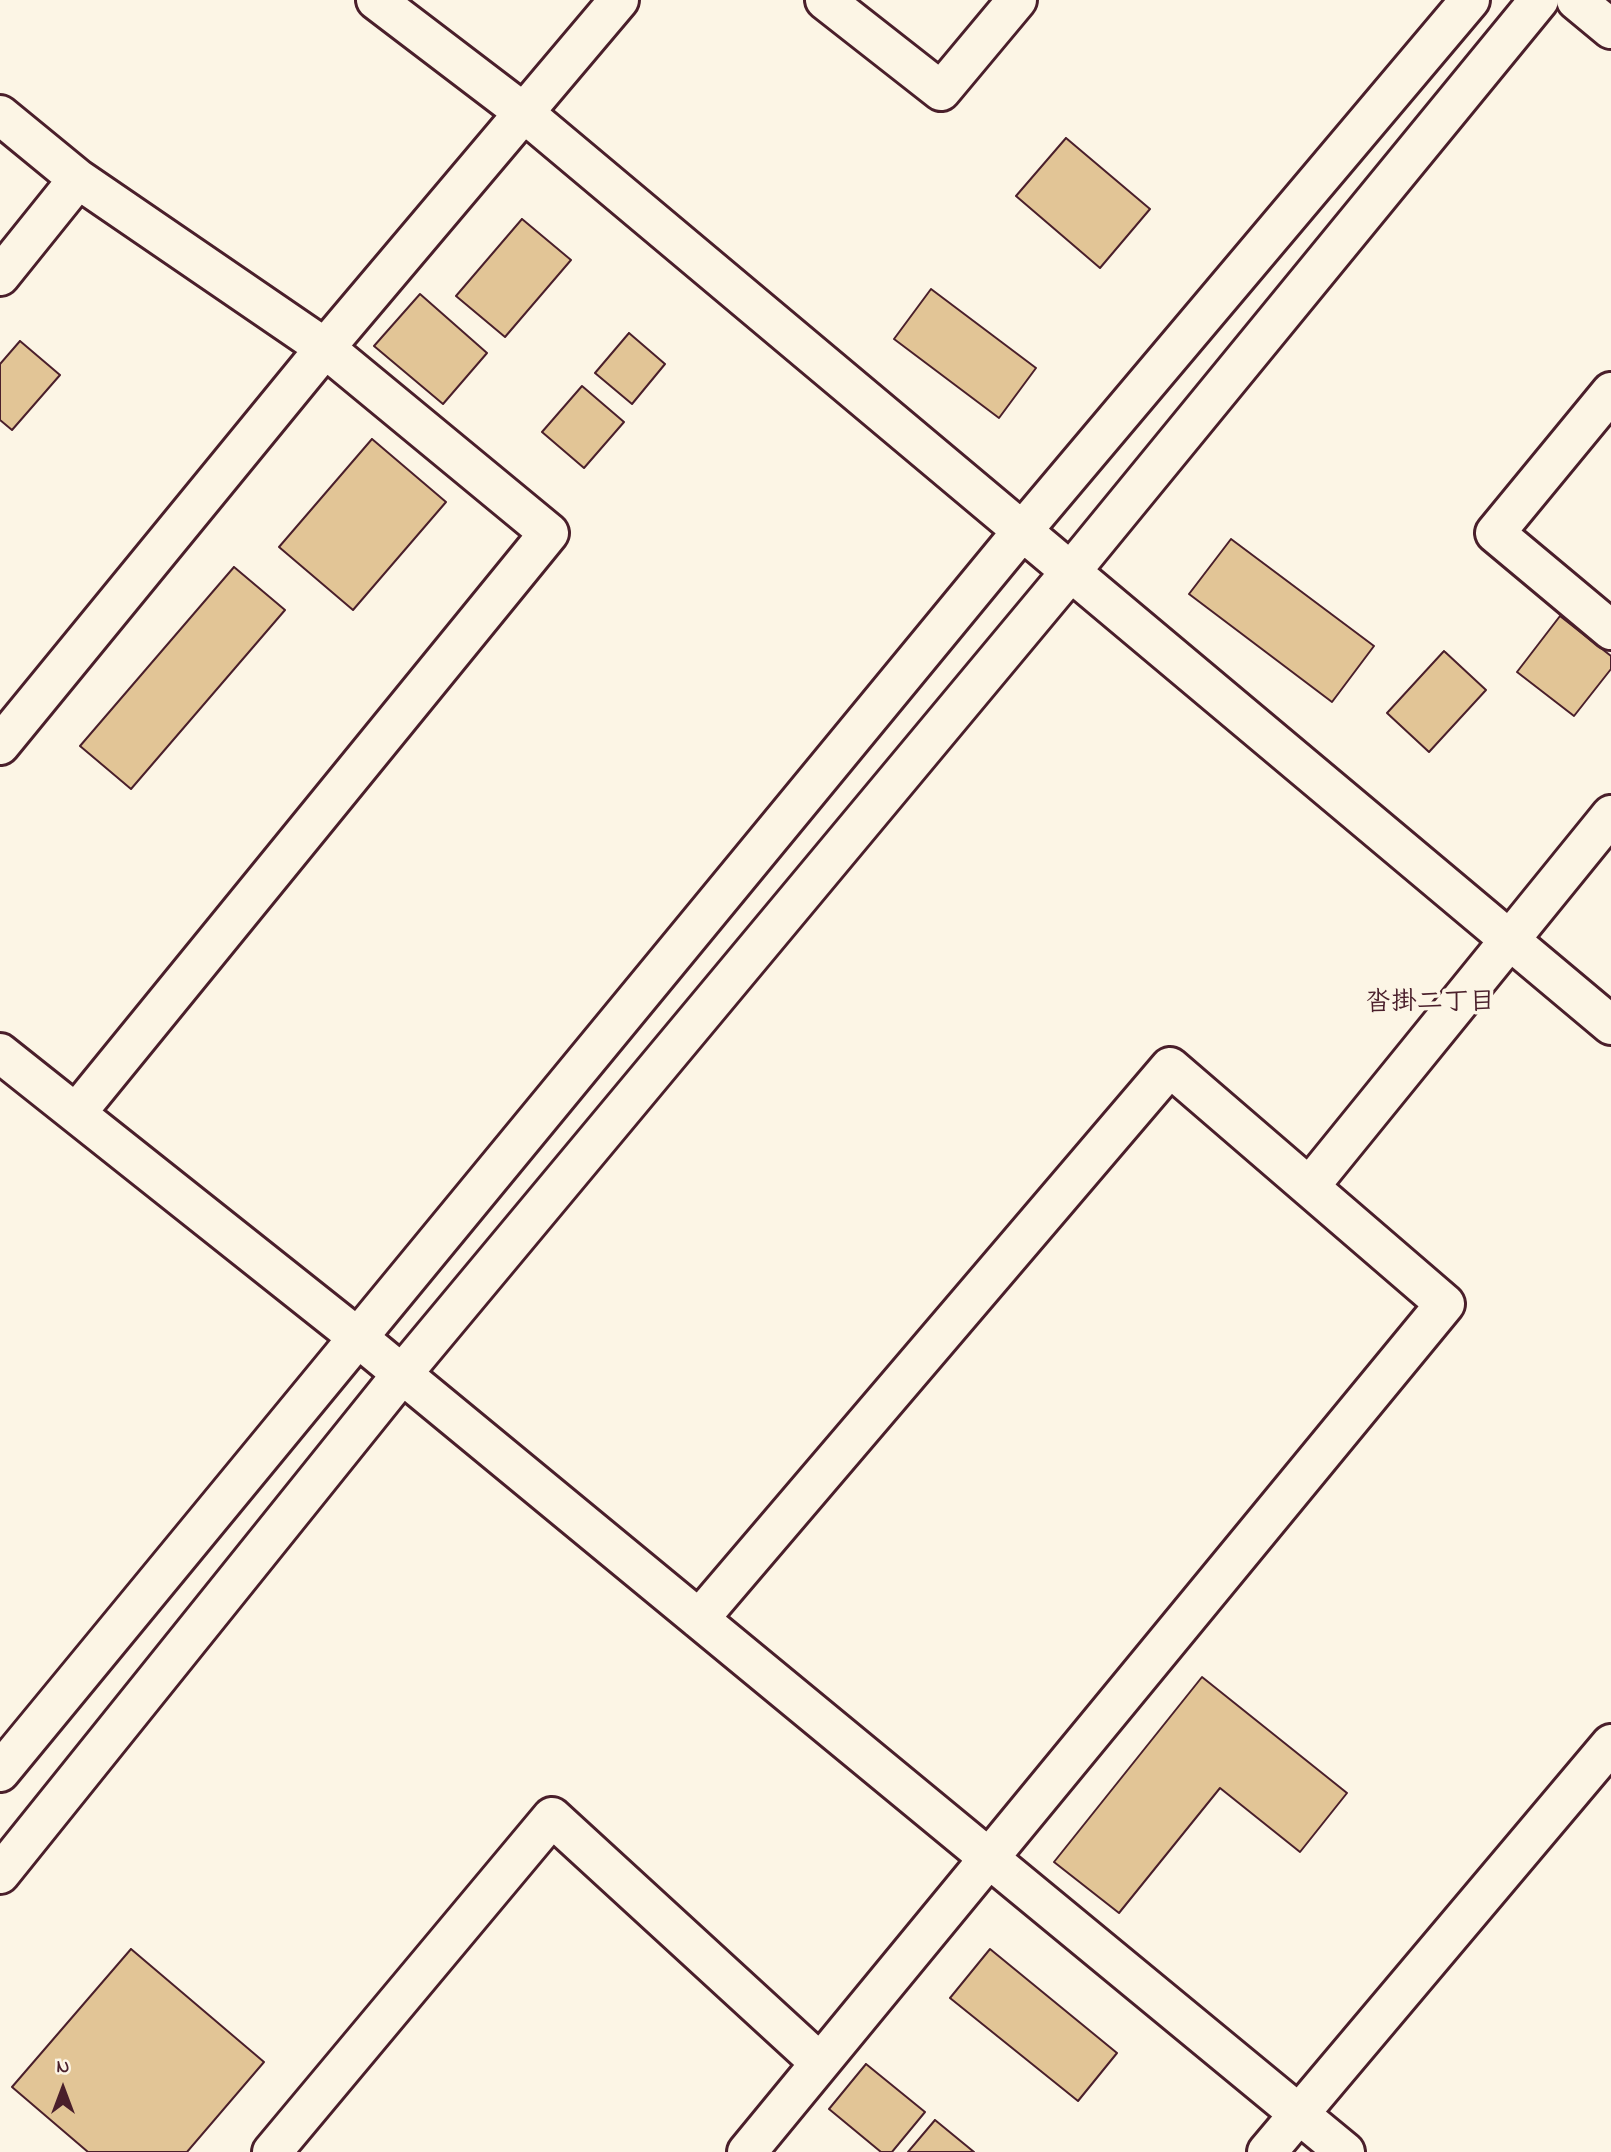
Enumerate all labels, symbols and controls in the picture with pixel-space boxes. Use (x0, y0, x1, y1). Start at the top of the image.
district label: 沓掛二丁目 (1365, 989, 1495, 1021)
north arrow (28, 2054, 98, 2124)
text: N (57, 2054, 69, 2081)

